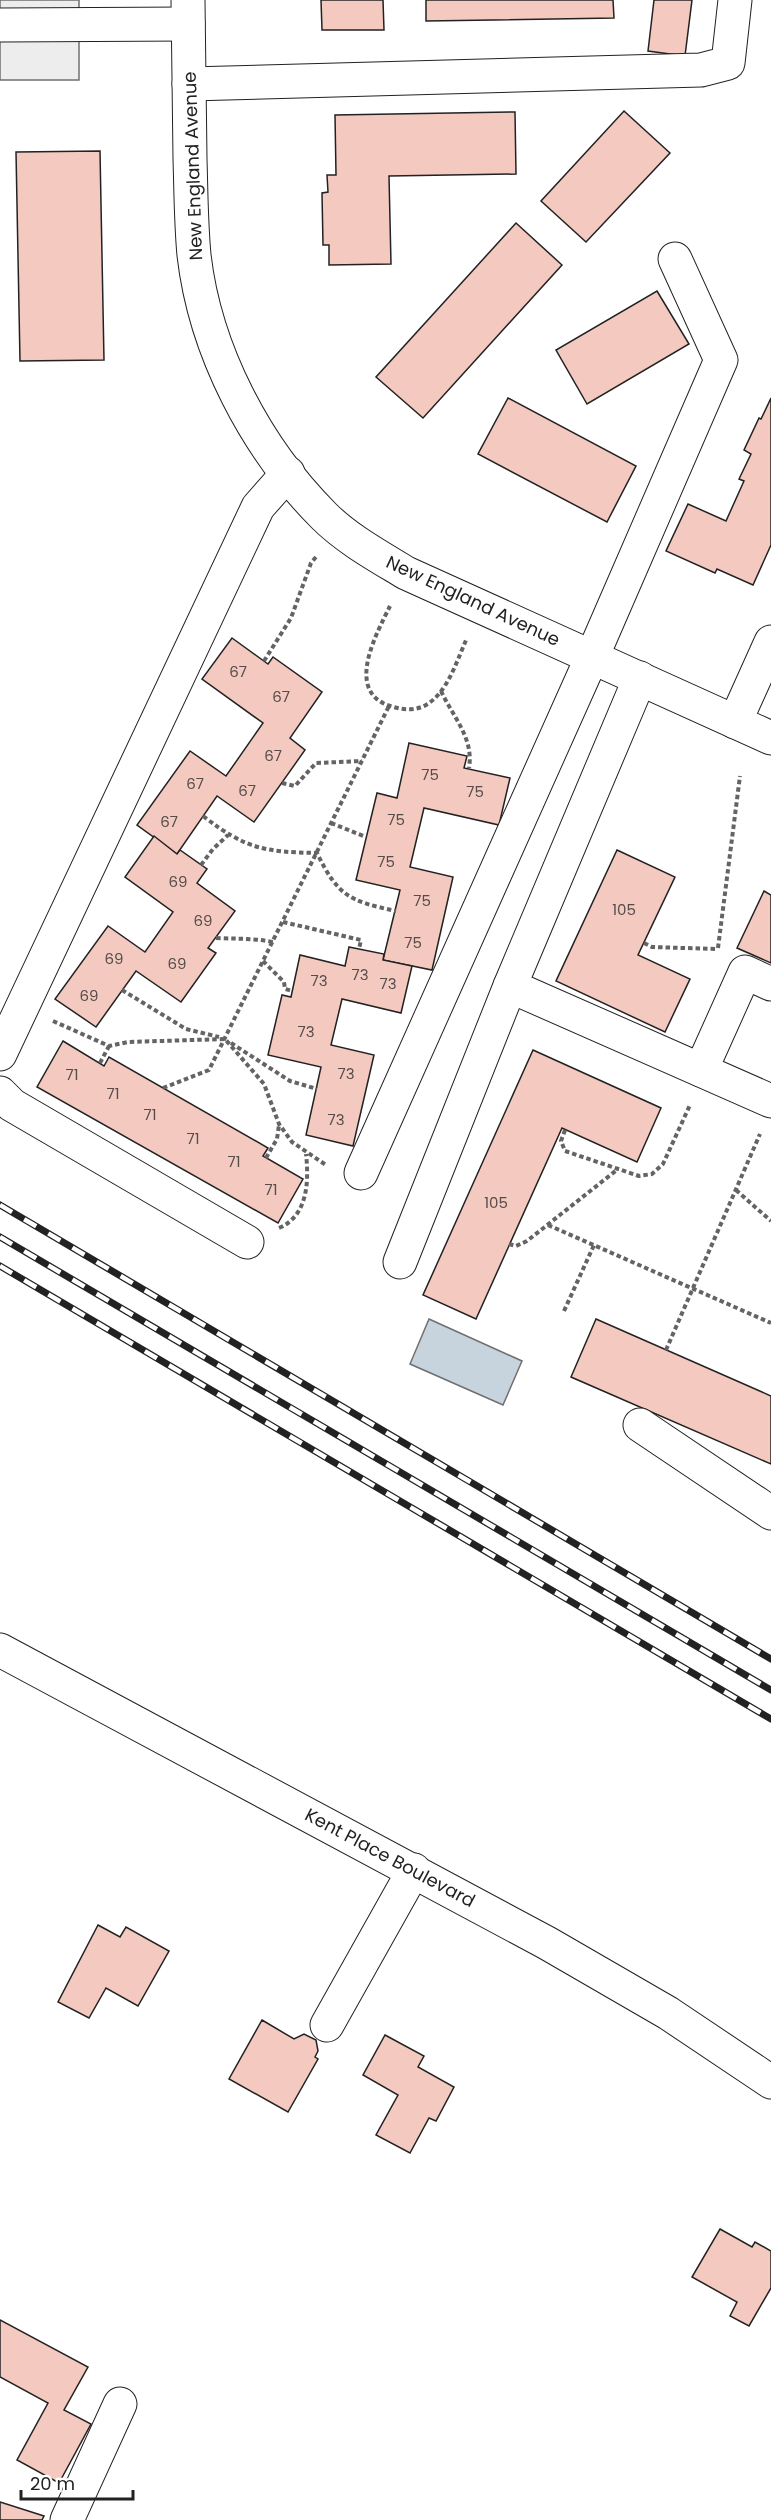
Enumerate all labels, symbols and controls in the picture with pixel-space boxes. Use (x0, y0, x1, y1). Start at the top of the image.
street label: New England Avenue (177, 71, 208, 261)
street label: New England Avenue (382, 549, 564, 652)
house number: 67 (229, 661, 247, 682)
house number: 67 (272, 686, 290, 707)
house number: 67 (264, 745, 282, 766)
house number: 75 (421, 764, 439, 785)
house number: 67 (186, 773, 204, 794)
house number: 67 (238, 780, 256, 801)
house number: 75 (466, 781, 484, 802)
house number: 75 (387, 809, 405, 830)
house number: 67 (160, 811, 178, 832)
house number: 75 (377, 851, 395, 872)
house number: 69 (169, 871, 187, 892)
house number: 75 (413, 890, 431, 911)
house number: 105 (612, 899, 636, 920)
house number: 69 (194, 910, 212, 931)
house number: 75 (404, 932, 422, 953)
house number: 69 (105, 948, 123, 969)
house number: 69 (168, 953, 186, 974)
house number: 73 (351, 964, 369, 985)
house number: 73 (310, 970, 328, 991)
house number: 73 (379, 973, 397, 994)
house number: 69 (80, 985, 98, 1006)
house number: 73 (297, 1021, 315, 1042)
house number: 73 (337, 1063, 355, 1084)
house number: 71 (66, 1064, 79, 1085)
house number: 71 (107, 1083, 120, 1104)
house number: 71 (144, 1104, 157, 1125)
house number: 73 (327, 1109, 345, 1130)
house number: 71 (187, 1128, 200, 1149)
house number: 71 (228, 1151, 241, 1172)
house number: 71 (265, 1179, 278, 1200)
house number: 105 (484, 1192, 508, 1213)
street label: Kent Place Boulevard (301, 1802, 480, 1913)
scale bar (21, 2463, 134, 2501)
text: 20 m (30, 2471, 75, 2496)

